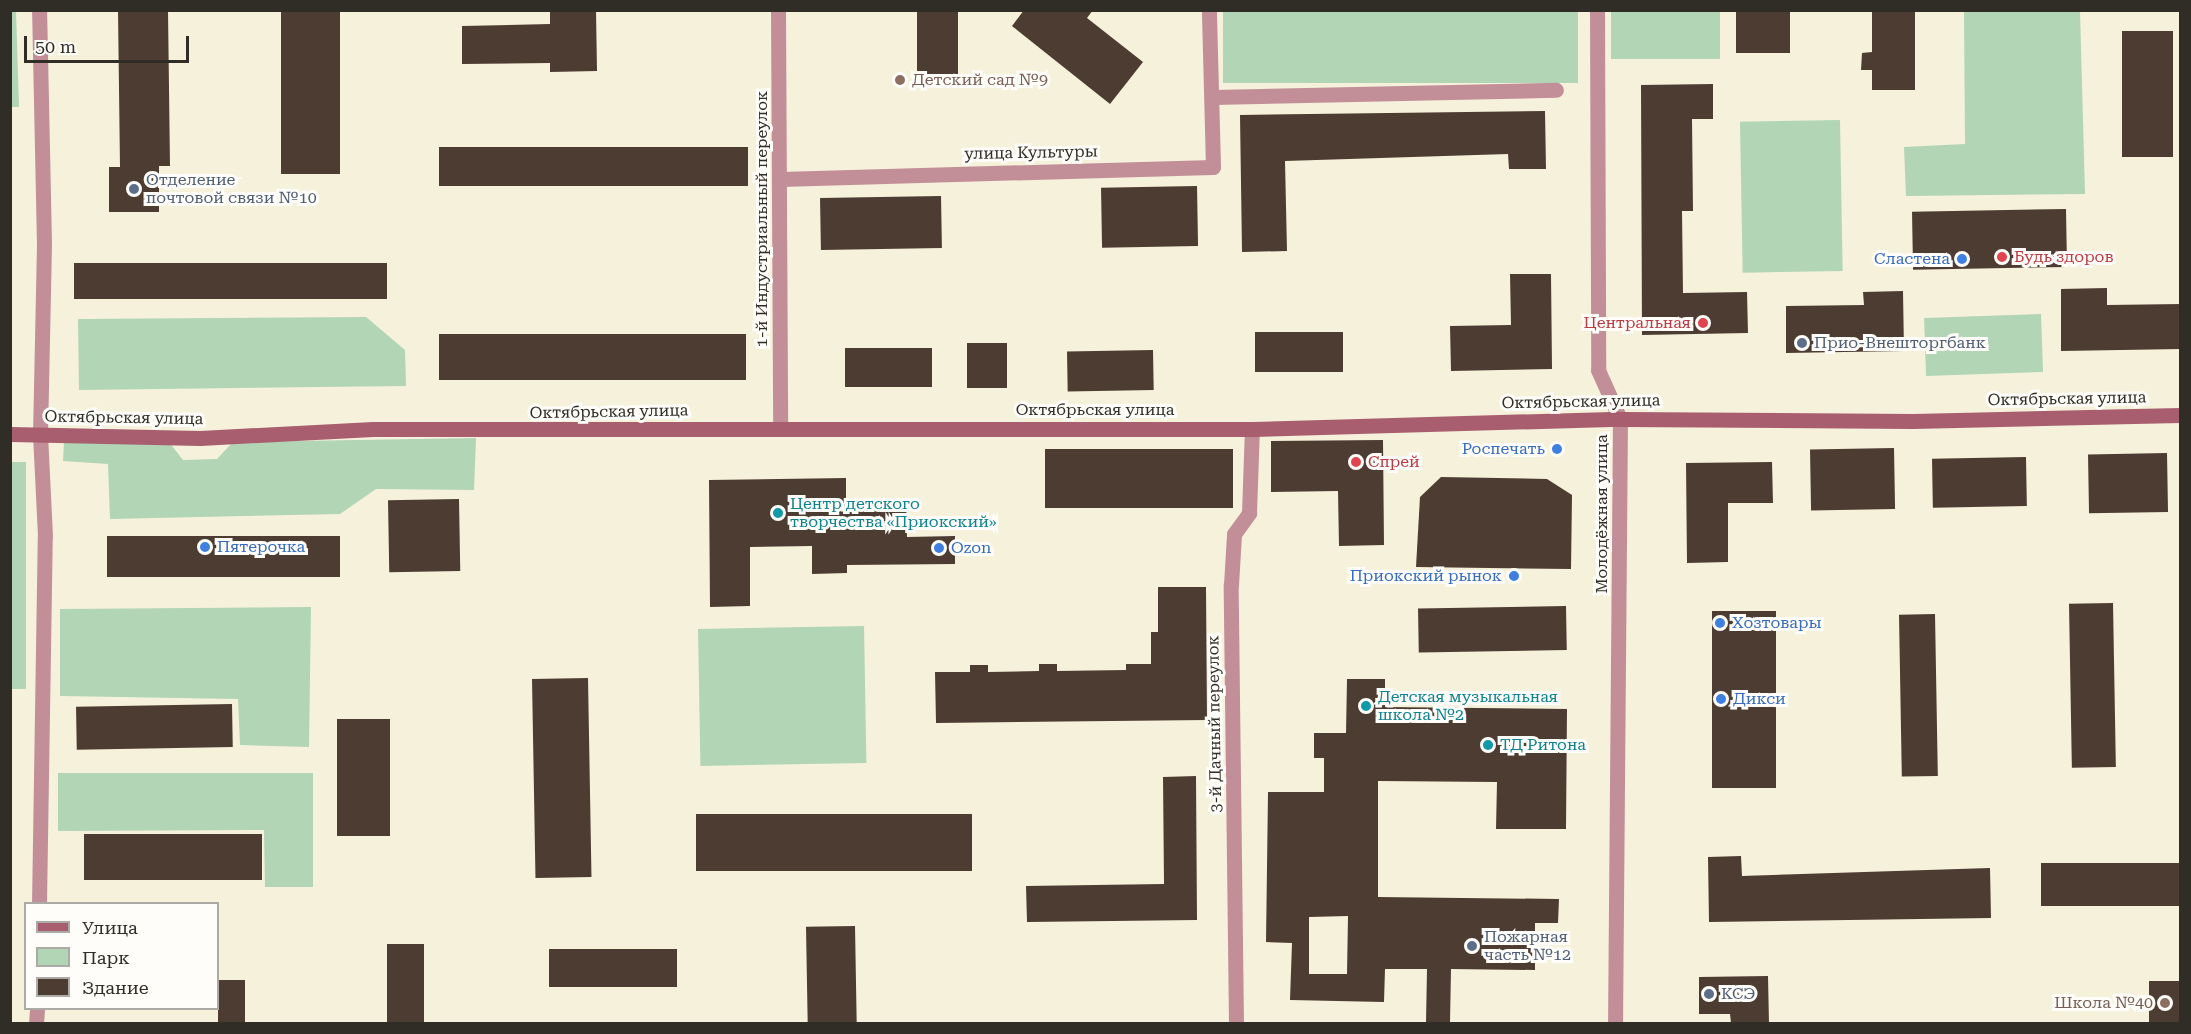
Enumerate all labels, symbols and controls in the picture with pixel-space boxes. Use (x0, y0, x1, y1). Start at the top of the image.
scale bar (27, 24, 192, 62)
text: 50 m (35, 36, 76, 57)
place label: Детский сад №9 (912, 70, 1048, 90)
marker: Детский сад №9 (893, 73, 907, 87)
street label: 1-й Индустриальный переулок (752, 91, 772, 347)
street label: улица Культуры (964, 142, 1098, 164)
place label: Отделение почтовой связи №10 (146, 170, 317, 208)
marker: Отделение почтовой связи №10 (127, 182, 141, 196)
place label: Будь здоров (2014, 247, 2114, 267)
place label: Сластена (1874, 249, 1950, 269)
marker: Будь здоров (1995, 250, 2009, 264)
marker: Сластена (1955, 252, 1969, 266)
place label: Центральная (1584, 313, 1691, 333)
marker: Центральная (1696, 316, 1710, 330)
place label: Прио-Внешторгбанк (1814, 333, 1986, 353)
marker: Прио-Внешторгбанк (1795, 336, 1809, 350)
street label: Октябрьская улица (1988, 388, 2146, 410)
street label: Октябрьская улица (1502, 391, 1660, 413)
street label: Октябрьская улица (1016, 400, 1174, 420)
street label: Октябрьская улица (530, 401, 688, 423)
street label: Октябрьская улица (45, 407, 203, 429)
street label: Молодёжная улица (1592, 434, 1612, 594)
place label: Роспечать (1462, 439, 1545, 459)
marker: Роспечать (1550, 442, 1564, 456)
place label: Спрей (1368, 452, 1420, 472)
marker: Спрей (1349, 455, 1363, 469)
place label: Центр детского творчества «Приокский» (790, 494, 997, 532)
marker: Центр детского творчества «Приокский» (771, 506, 785, 520)
place label: Пятерочка (217, 537, 305, 557)
place label: Ozon (951, 538, 991, 558)
marker: Пятерочка (198, 540, 212, 554)
marker: Ozon (932, 541, 946, 555)
place label: Приокский рынок (1350, 566, 1502, 586)
marker: Приокский рынок (1507, 569, 1521, 583)
place label: Хозтовары (1732, 613, 1822, 633)
marker: Хозтовары (1713, 616, 1727, 630)
street label: 3-й Дачный переулок (1204, 635, 1226, 813)
place label: Детская музыкальная школа №2 (1378, 687, 1558, 725)
place label: Дикси (1733, 689, 1786, 709)
marker: Дикси (1714, 692, 1728, 706)
marker: Детская музыкальная школа №2 (1359, 699, 1373, 713)
place label: ТД Ритона (1500, 735, 1586, 755)
marker: ТД Ритона (1481, 738, 1495, 752)
legend (24, 902, 219, 1010)
text: Улица (82, 917, 138, 938)
place label: Пожарная часть №12 (1484, 927, 1571, 965)
marker: Пожарная часть №12 (1465, 939, 1479, 953)
text: Парк (82, 947, 130, 968)
text: Здание (82, 977, 149, 998)
place label: КСЭ (1721, 984, 1755, 1004)
marker: КСЭ (1702, 987, 1716, 1001)
place label: Школа №40 (2054, 993, 2153, 1013)
marker: Школа №40 (2158, 996, 2172, 1010)

